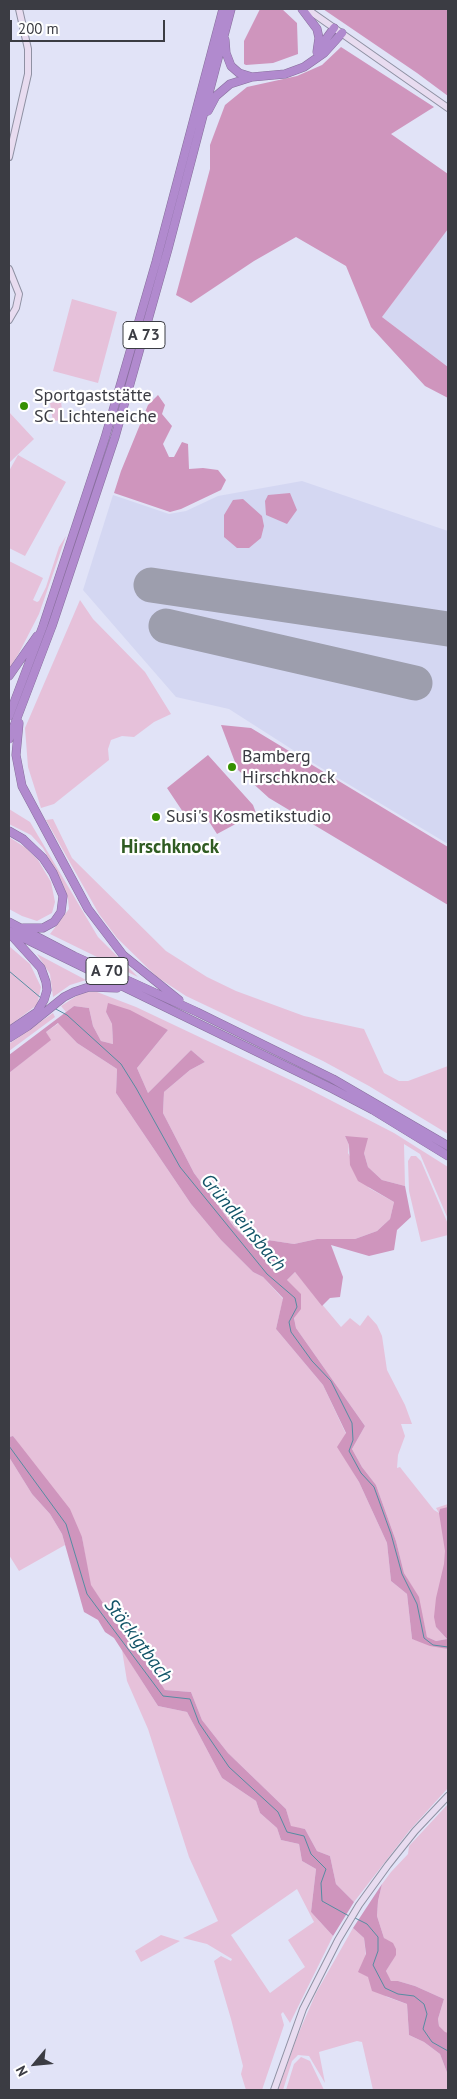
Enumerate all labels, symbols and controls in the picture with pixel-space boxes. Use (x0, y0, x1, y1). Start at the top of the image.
scale bar (12, 10, 168, 42)
text: 200 m (18, 19, 59, 38)
road number: A 73 (123, 322, 165, 348)
place label: Sportgaststätte SC Lichteneiche (34, 385, 157, 428)
marker: Sportgaststätte SC Lichteneiche (18, 400, 30, 412)
place label: Bamberg Hirschknock (242, 746, 335, 789)
marker: Bamberg Hirschknock (226, 761, 238, 773)
place label: Susi's Kosmetikstudio (166, 806, 331, 828)
marker: Susi's Kosmetikstudio (150, 811, 162, 823)
district label: Hirschknock (121, 837, 219, 859)
road number: A 70 (86, 958, 128, 984)
water label: Gründleinsbach (196, 1170, 290, 1276)
water label: Stöckigtbach (99, 1595, 177, 1687)
north arrow (10, 2039, 60, 2089)
text: N (12, 2063, 32, 2079)

